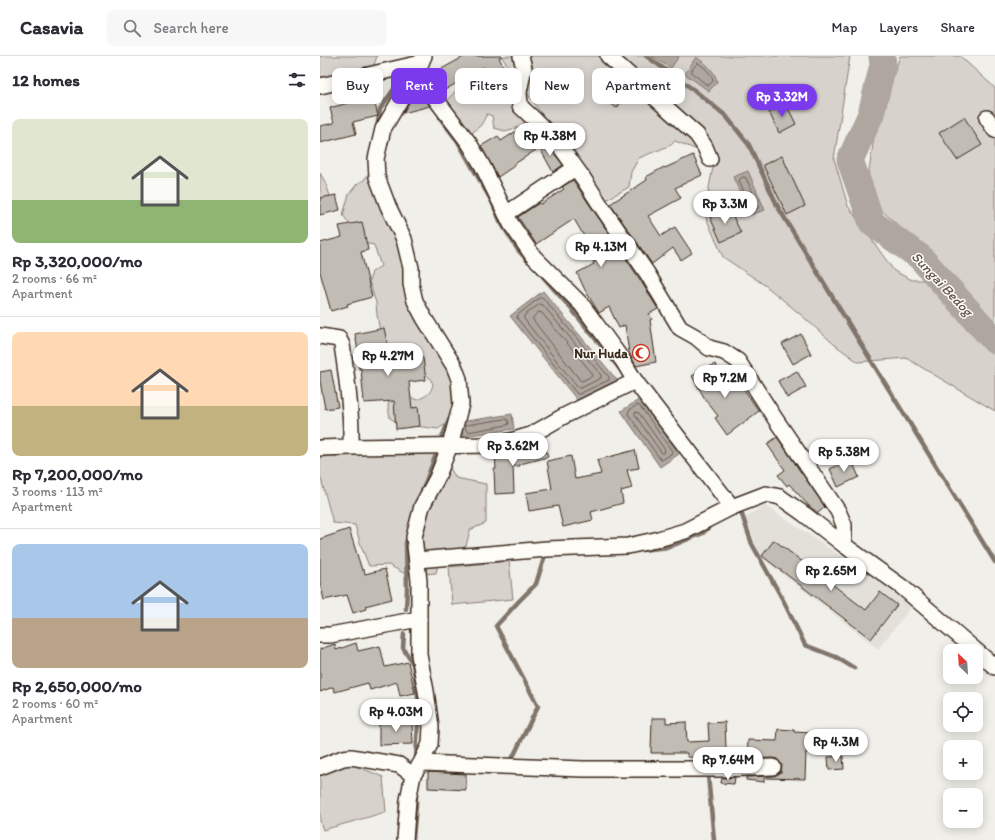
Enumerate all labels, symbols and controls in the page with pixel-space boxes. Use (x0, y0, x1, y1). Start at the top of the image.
search box (107, 10, 387, 46)
text: Casavia (20, 16, 83, 39)
icon: search (121, 17, 143, 39)
text: Search here (153, 19, 229, 37)
text: Map (832, 19, 857, 36)
text: Layers (879, 19, 918, 36)
text: Share (940, 19, 975, 36)
chip: Buy (332, 68, 383, 104)
chip: Rent (391, 68, 447, 104)
chip: Filters (455, 68, 522, 104)
chip: New (530, 68, 584, 104)
chip: Apartment (592, 68, 685, 104)
icon: filters (286, 69, 308, 91)
text: 12 homes (12, 70, 80, 90)
pin: Rp 3.32M (741, 84, 823, 118)
text: Rp 3.32M (756, 89, 808, 104)
pin: Rp 4.38M (509, 123, 591, 157)
text: Rp 4.38M (523, 128, 577, 143)
icon: home (124, 145, 196, 217)
pin: Rp 3.3M (688, 191, 762, 225)
text: Rp 3.3M (702, 196, 748, 211)
pin: Rp 4.13M (560, 234, 642, 268)
text: Rp 4.13M (575, 239, 627, 254)
water label: Sungai Bedog (908, 248, 977, 321)
text: Rp 3,320,000/mo (12, 251, 143, 271)
text: 2 rooms · 66 m² (12, 271, 97, 286)
text: Apartment (12, 286, 73, 301)
pin: Rp 4.27M (347, 343, 429, 377)
mosque icon: Nur Huda (631, 343, 651, 363)
place label: Nur Huda (574, 346, 628, 361)
text: Rp 4.27M (362, 348, 414, 363)
icon: home (124, 358, 196, 430)
pin: Rp 7.2M (688, 365, 762, 399)
text: Rp 7.2M (703, 370, 747, 385)
pin: Rp 3.62M (472, 433, 554, 467)
text: Rp 3.62M (487, 438, 539, 453)
pin: Rp 5.38M (803, 439, 885, 473)
text: Rp 5.38M (818, 444, 870, 459)
text: Rp 7,200,000/mo (12, 464, 143, 484)
text: 3 rooms · 113 m² (12, 484, 103, 499)
text: Apartment (12, 499, 73, 514)
pin: Rp 2.65M (790, 558, 872, 592)
text: Rp 2.65M (805, 563, 857, 578)
icon: home (124, 570, 196, 642)
north arrow (943, 644, 983, 684)
map controls (943, 644, 983, 828)
text: Rp 2,650,000/mo (12, 676, 142, 696)
button: locate (943, 692, 983, 732)
text: 2 rooms · 60 m² (12, 696, 98, 711)
pin: Rp 4.03M (355, 699, 437, 733)
text: Rp 4.03M (369, 704, 423, 719)
text: Apartment (12, 711, 73, 726)
pin: Rp 4.3M (799, 729, 873, 763)
text: Rp 4.3M (813, 734, 859, 749)
button: + (943, 740, 983, 780)
pin: Rp 7.64M (687, 747, 769, 781)
text: Rp 7.64M (702, 752, 754, 767)
button: − (943, 788, 983, 828)

